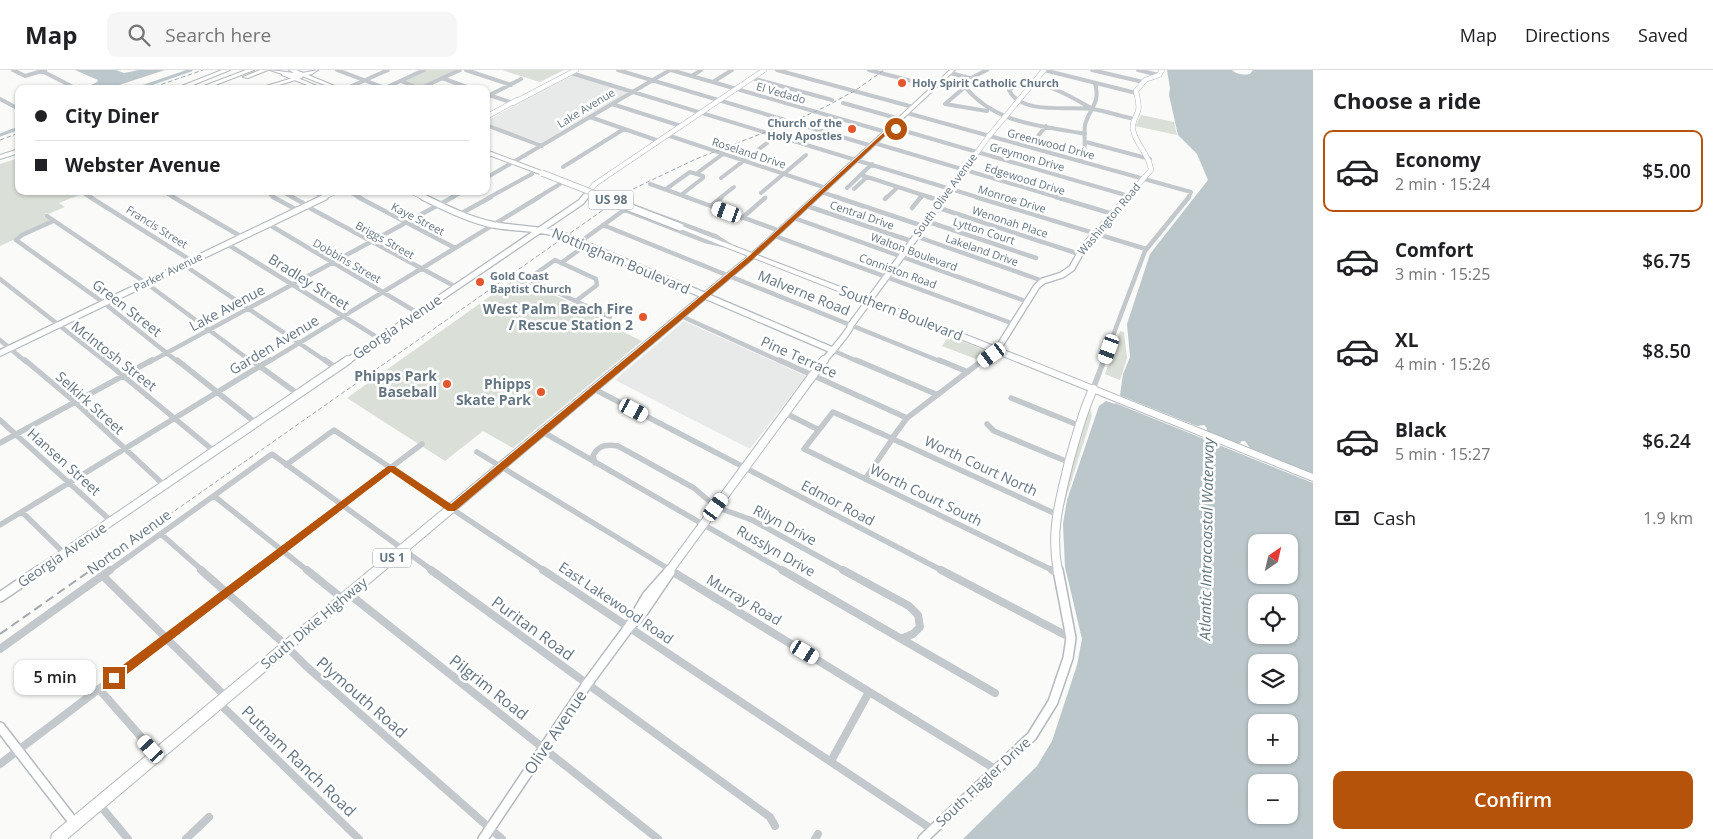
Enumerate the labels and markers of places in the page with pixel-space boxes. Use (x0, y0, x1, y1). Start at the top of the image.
place label: Holy Spirit Catholic Church (912, 75, 1059, 90)
marker: Holy Spirit Catholic Church (896, 77, 908, 89)
place label: Church of the Holy Apostles (767, 115, 843, 143)
marker: Church of the Holy Apostles (846, 123, 858, 135)
place label: Gold Coast Baptist Church (490, 268, 572, 296)
marker: Gold Coast Baptist Church (474, 276, 486, 288)
place label: West Palm Beach Fire / Rescue Station 2 (483, 299, 633, 334)
marker: West Palm Beach Fire / Rescue Station 2 (637, 311, 649, 323)
place label: Phipps Park Baseball (354, 366, 437, 401)
place label: Phipps Skate Park (456, 374, 531, 409)
marker: Phipps Park Baseball (441, 378, 453, 390)
marker: Phipps Skate Park (535, 386, 547, 398)

